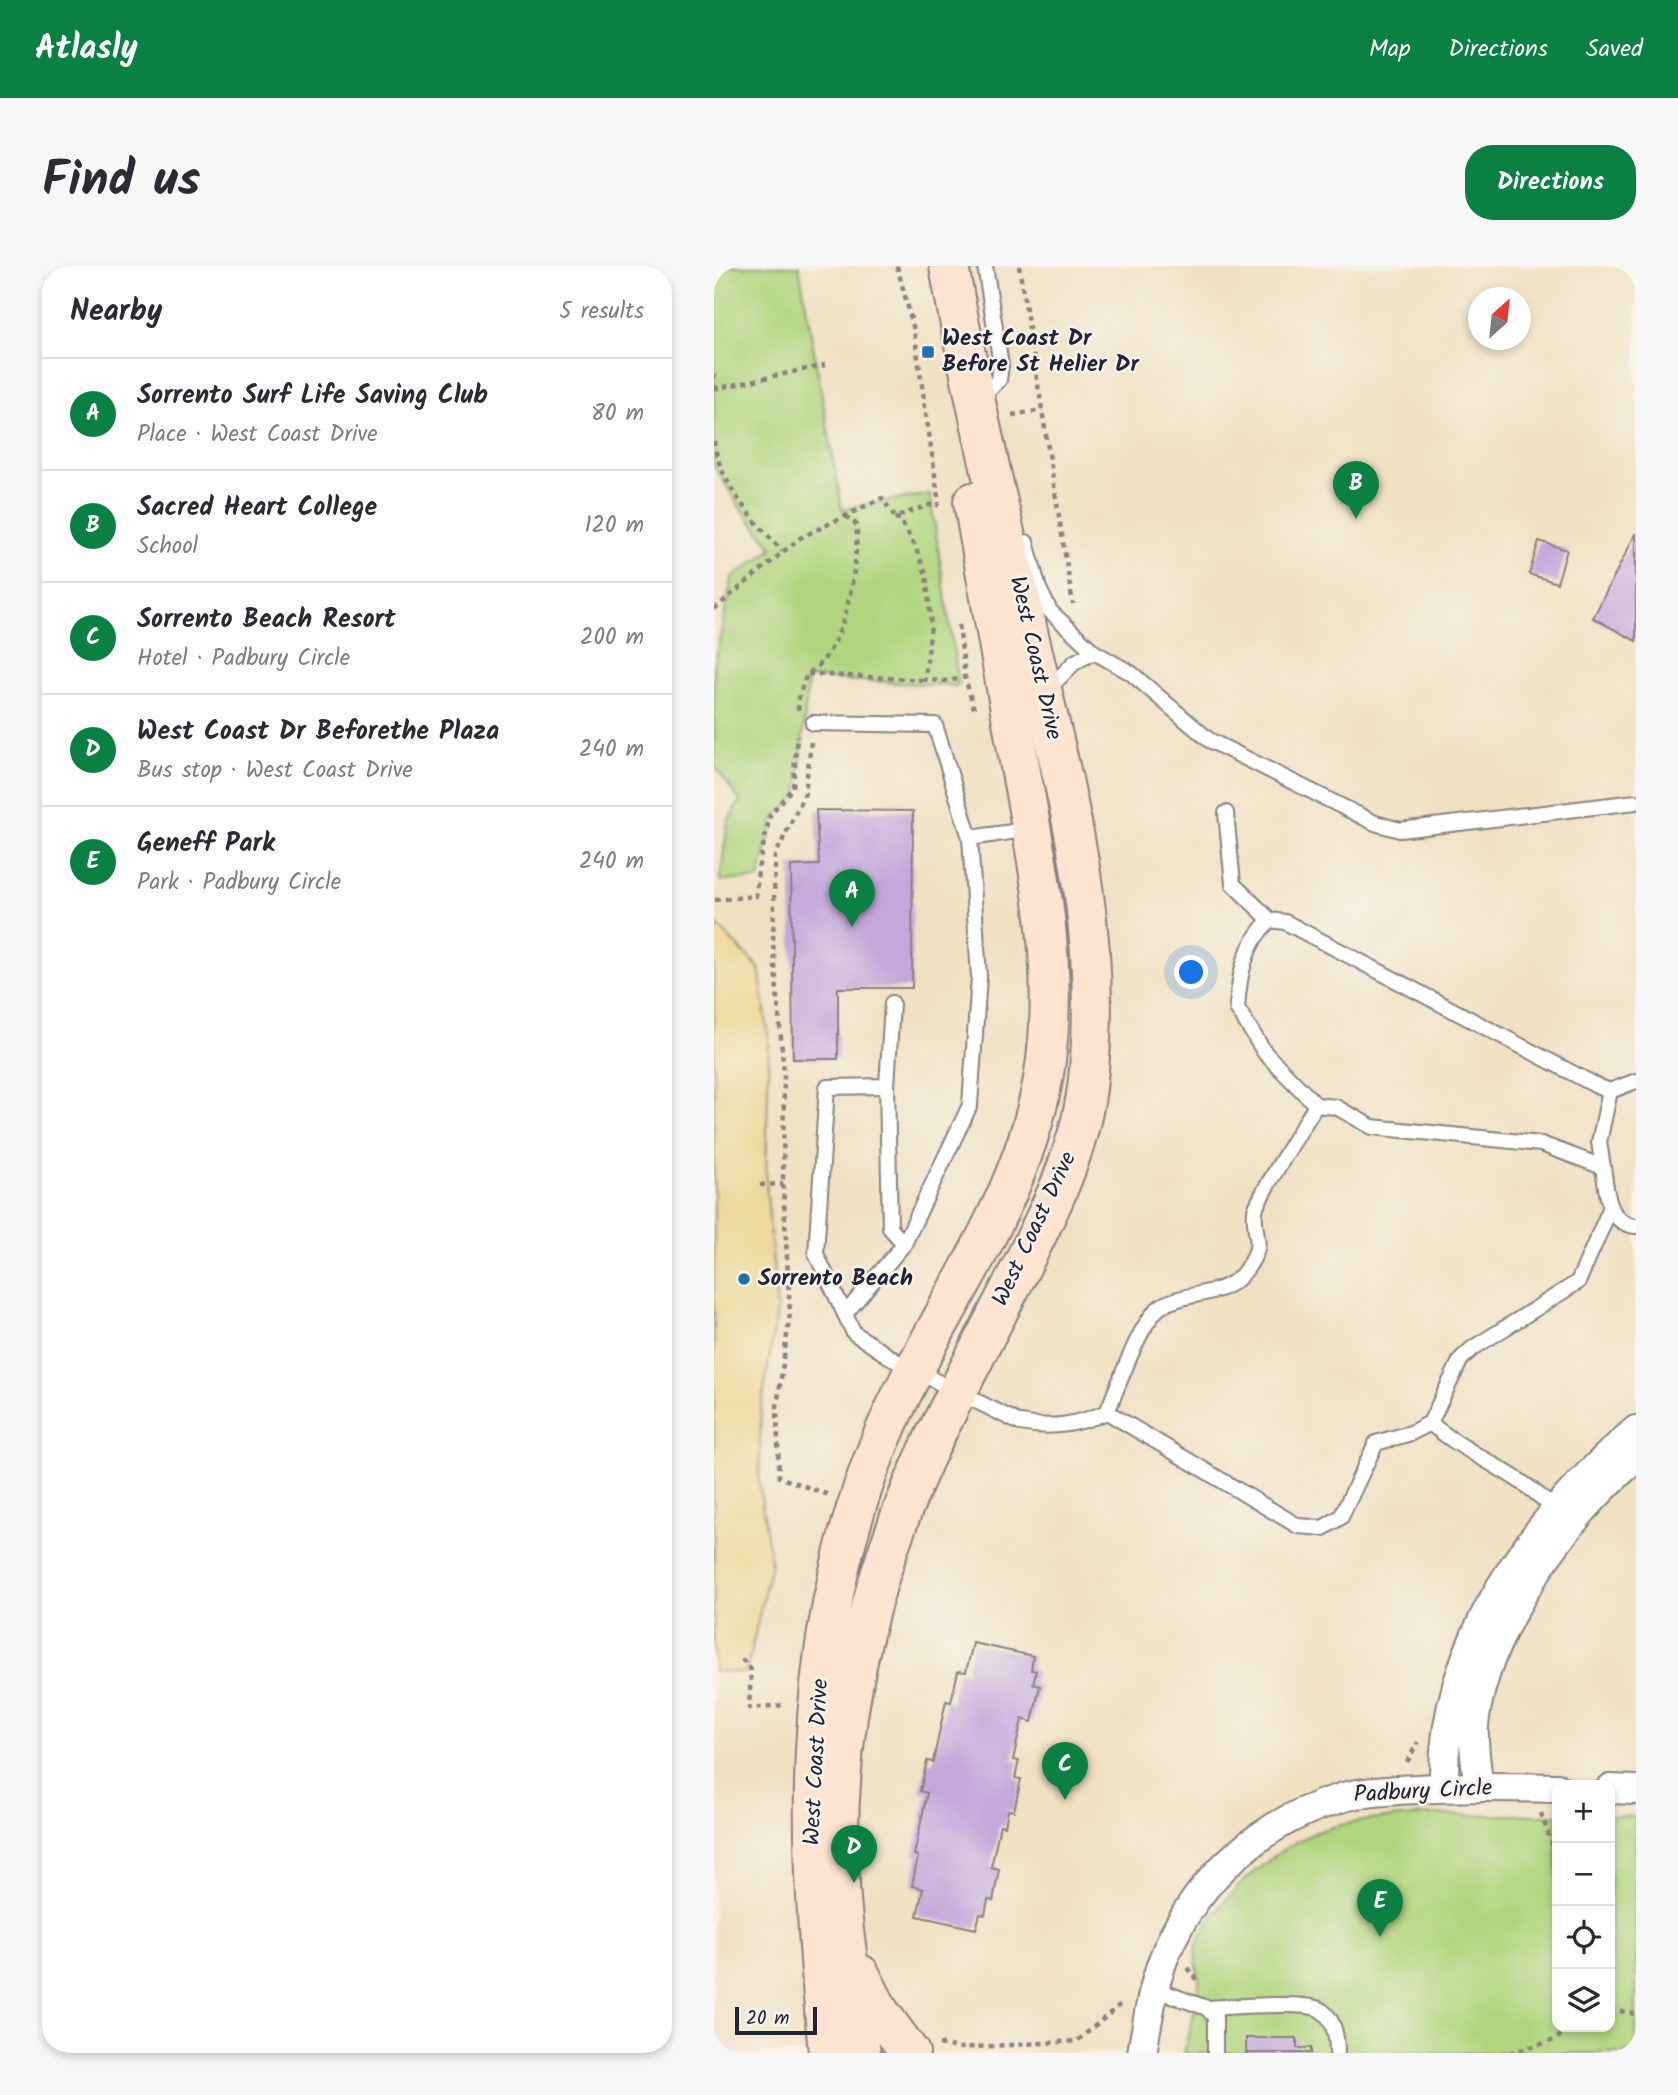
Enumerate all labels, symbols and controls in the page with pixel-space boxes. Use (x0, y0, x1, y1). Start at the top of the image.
text: Atlasly (35, 23, 138, 76)
text: Map (1369, 30, 1411, 69)
text: Directions (1449, 30, 1548, 69)
text: Saved (1586, 30, 1643, 69)
text: Find us (42, 143, 200, 221)
button: Directions (1465, 145, 1636, 220)
north arrow (1468, 287, 1531, 350)
text: Nearby (70, 288, 162, 336)
text: 5 results (559, 294, 644, 330)
place label: West Coast Dr Before St Helier Dr (942, 321, 1140, 383)
marker: West Coast Dr Before St Helier Dr (920, 344, 936, 360)
text: Sorrento Surf Life Saving Club (137, 375, 488, 417)
text: A (86, 396, 100, 432)
text: 80 m (591, 396, 644, 432)
text: Place · West Coast Drive (137, 417, 378, 453)
pin: B (1333, 461, 1379, 519)
text: Sacred Heart College (137, 487, 377, 529)
text: B (86, 508, 100, 544)
text: 120 m (584, 508, 644, 544)
text: School (137, 529, 198, 565)
street label: West Coast Drive (999, 573, 1071, 743)
text: Sorrento Beach Resort (137, 599, 396, 641)
text: C (86, 620, 100, 656)
text: 200 m (580, 620, 644, 656)
text: Hotel · Padbury Circle (137, 641, 350, 677)
text: West Coast Dr Beforethe Plaza (137, 711, 499, 753)
text: D (85, 732, 101, 768)
text: 240 m (579, 732, 644, 768)
text: Bus stop · West Coast Drive (137, 753, 413, 789)
text: Geneff Park (137, 823, 275, 865)
text: E (87, 844, 99, 880)
text: 240 m (579, 844, 644, 880)
text: Park · Padbury Circle (137, 865, 341, 901)
pin: A (829, 869, 875, 927)
your location (1174, 955, 1208, 989)
street label: West Coast Drive (983, 1146, 1087, 1312)
place label: Sorrento Beach (758, 1261, 913, 1297)
marker: Sorrento Beach (736, 1271, 752, 1287)
street label: West Coast Drive (795, 1678, 839, 1846)
pin: C (1042, 1742, 1088, 1800)
street label: Padbury Circle (1353, 1770, 1493, 1814)
map controls (1552, 1780, 1615, 2032)
button: + (1552, 1780, 1615, 1843)
pin: D (831, 1825, 877, 1883)
button: − (1552, 1843, 1615, 1906)
pin: E (1357, 1879, 1403, 1937)
button: locate (1552, 1906, 1615, 1969)
button: layers (1552, 1969, 1615, 2032)
scale bar (735, 2004, 817, 2036)
text: 20 m (746, 2004, 789, 2034)

